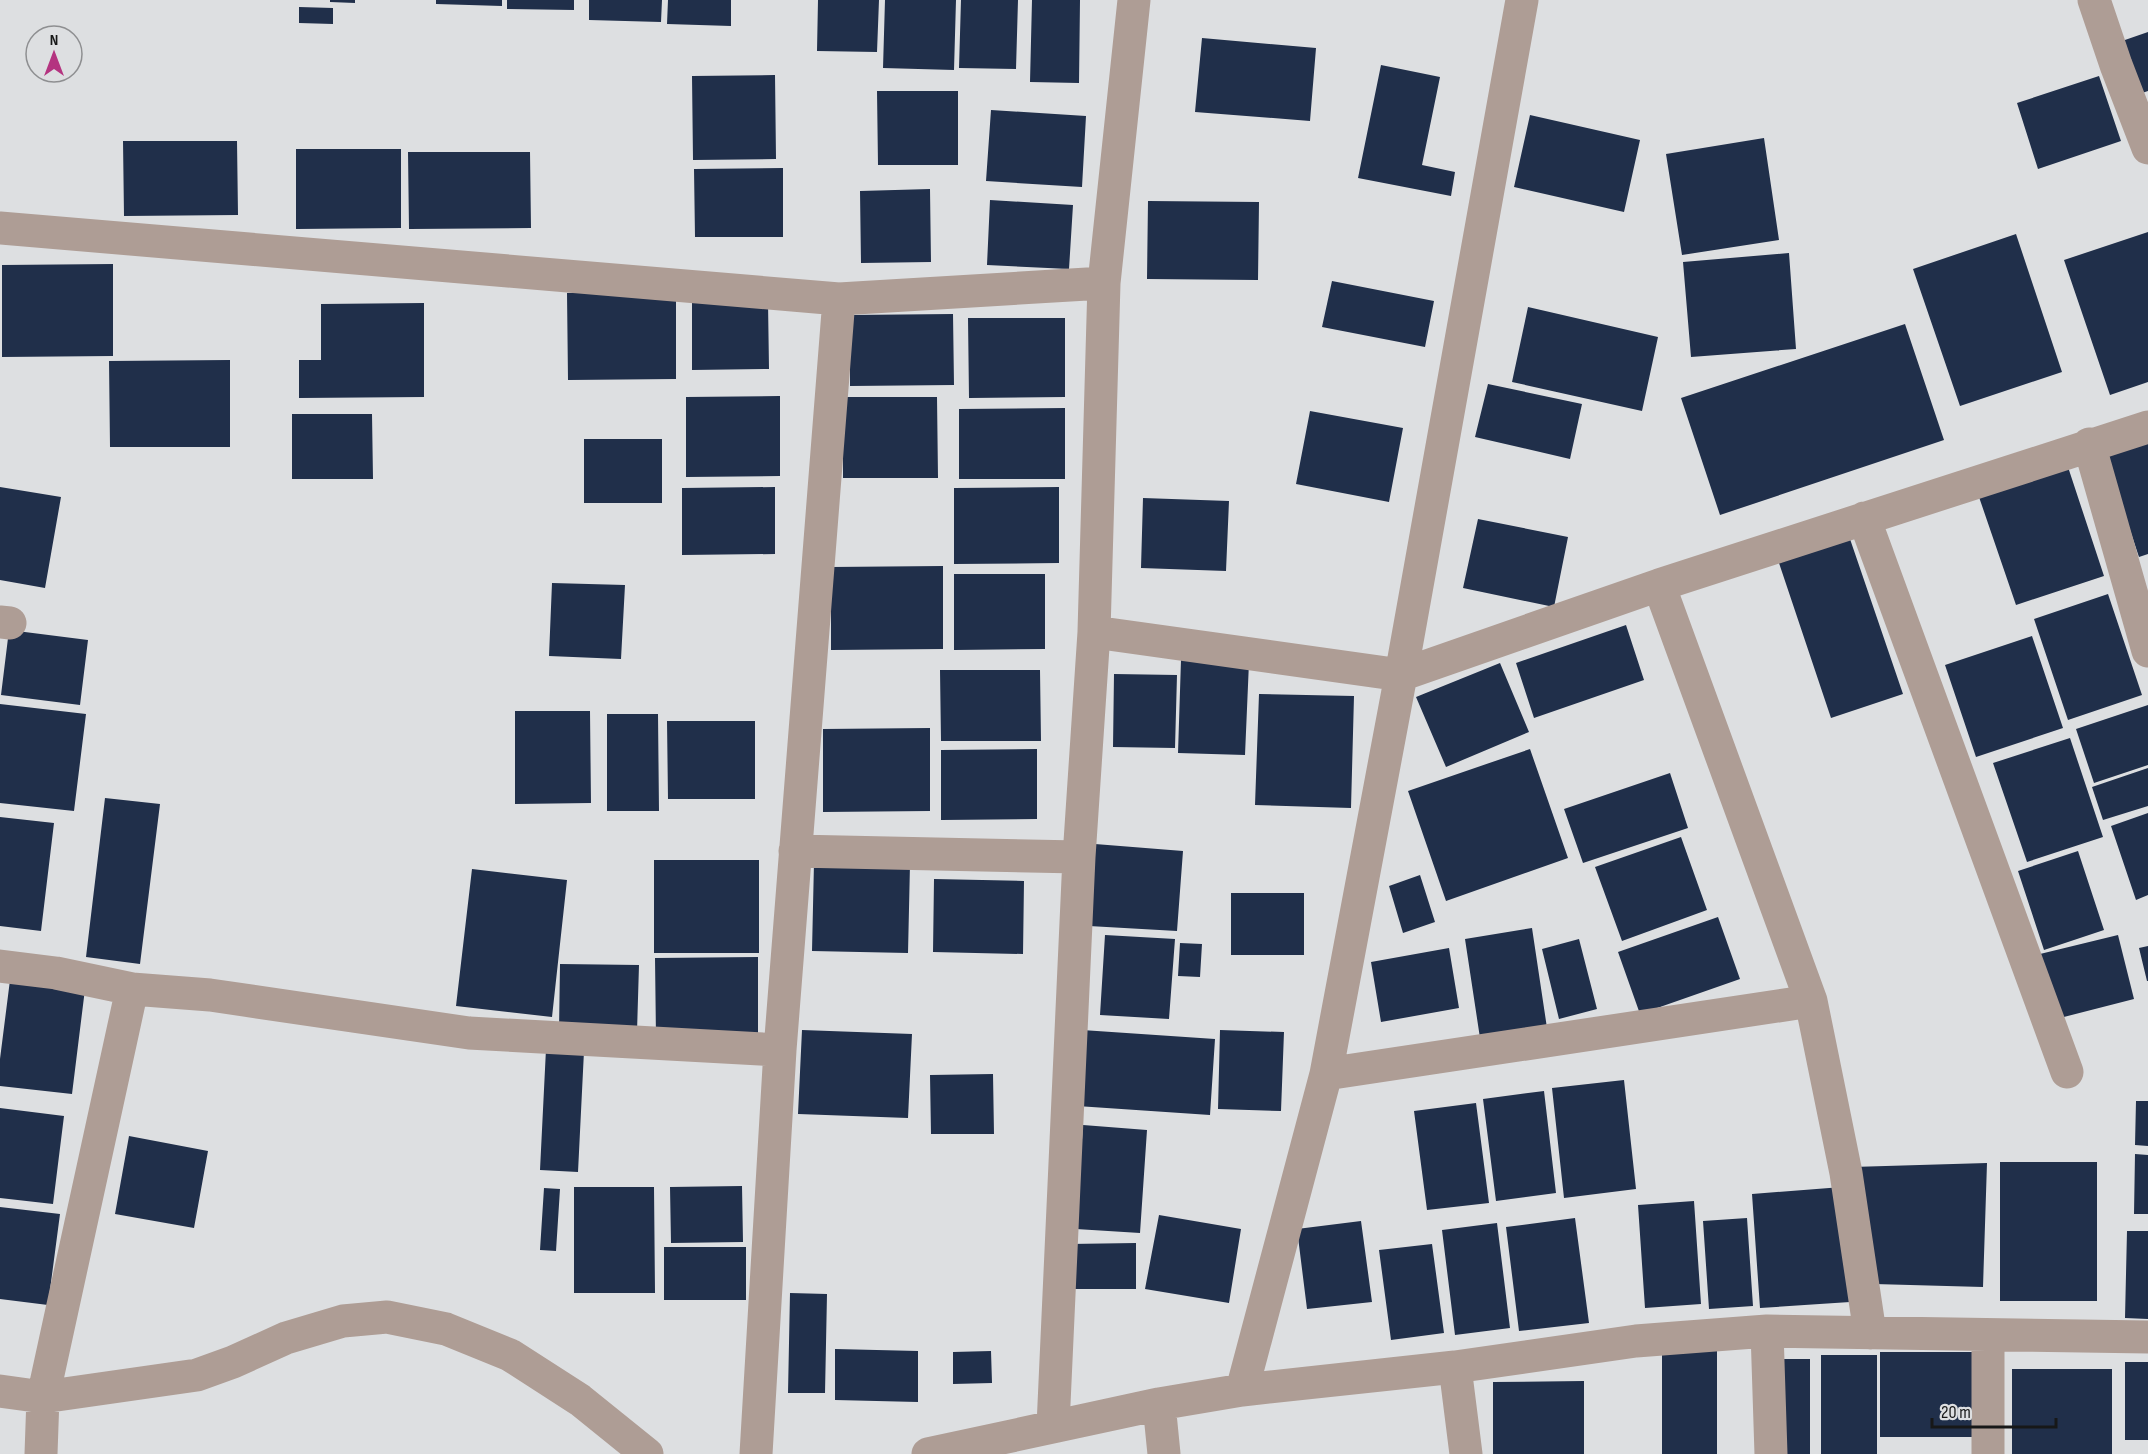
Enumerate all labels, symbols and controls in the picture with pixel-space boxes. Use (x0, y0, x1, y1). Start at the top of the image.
north arrow (24, 24, 84, 84)
text: N (50, 31, 58, 50)
scale bar (1932, 1391, 2056, 1429)
text: 20 m (1941, 1402, 1971, 1423)

